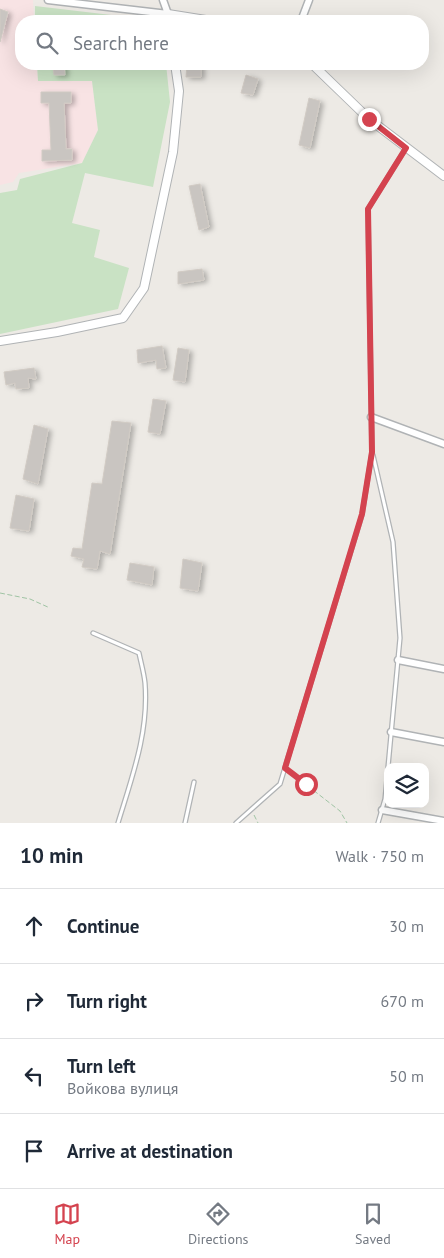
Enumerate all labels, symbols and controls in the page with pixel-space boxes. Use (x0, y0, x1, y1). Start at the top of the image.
search box (15, 15, 429, 70)
icon: search (33, 29, 61, 57)
text: Search here (73, 31, 169, 55)
route end (358, 108, 381, 131)
map controls (384, 763, 429, 808)
button: layers (384, 763, 429, 808)
route start (295, 773, 318, 796)
text: 10 min (20, 842, 83, 869)
text: Walk · 750 m (335, 846, 424, 866)
icon: ahead (20, 912, 48, 940)
text: Continue (67, 914, 139, 938)
text: 30 m (389, 916, 424, 936)
icon: right (20, 987, 48, 1015)
text: Turn right (67, 989, 147, 1013)
text: 670 m (381, 991, 424, 1011)
text: Turn left (67, 1054, 136, 1078)
icon: left (20, 1062, 48, 1090)
text: 50 m (389, 1066, 424, 1086)
text: Войкова вулиця (67, 1078, 178, 1098)
icon: arrive (20, 1137, 48, 1165)
text: Arrive at destination (67, 1139, 233, 1163)
tab: Map (53, 1200, 81, 1248)
tab: Directions (188, 1200, 248, 1248)
tab: Saved (355, 1200, 391, 1248)

